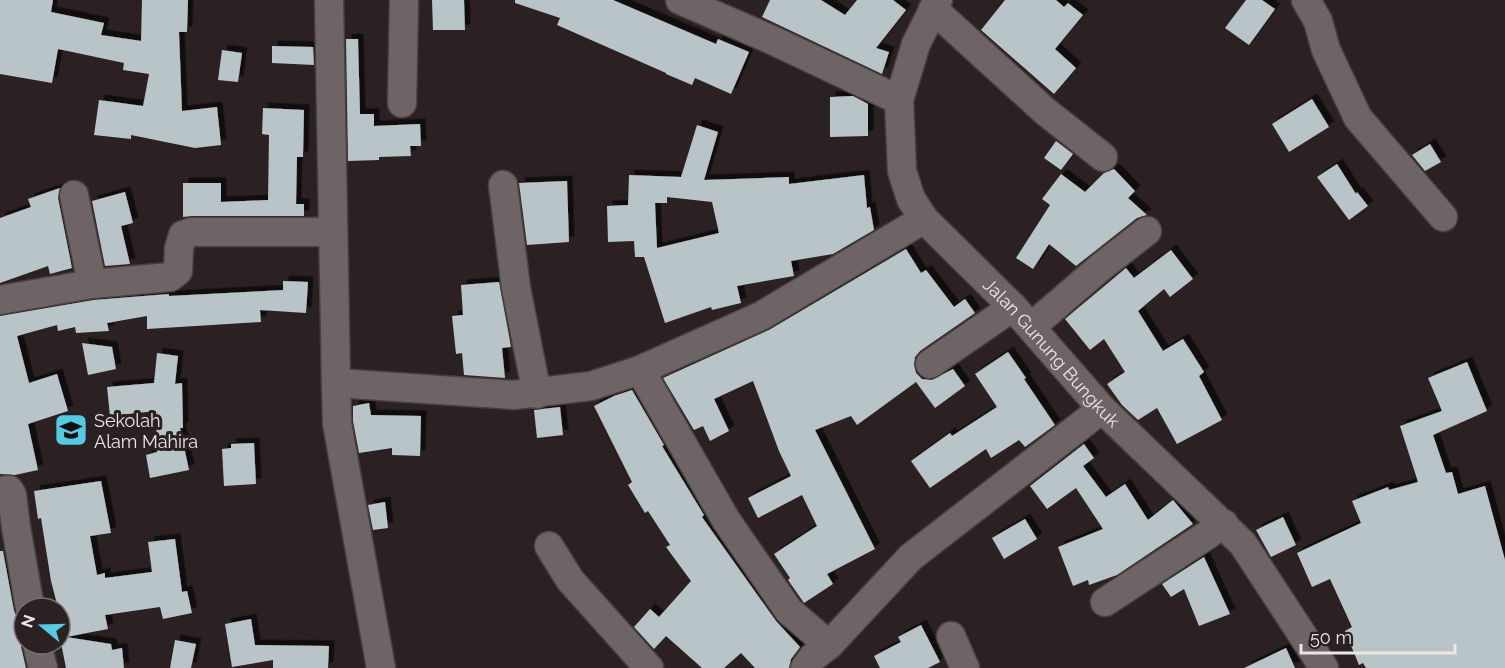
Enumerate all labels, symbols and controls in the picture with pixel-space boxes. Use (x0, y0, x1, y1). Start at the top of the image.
street label: Jalan Gunung Bungkuk (979, 274, 1125, 431)
place label: Sekolah Alam Mahira (94, 410, 198, 452)
school or university icon: Sekolah Alam Mahira (53, 412, 89, 448)
north arrow (12, 596, 72, 656)
text: N (17, 612, 39, 630)
scale bar (1301, 617, 1456, 655)
text: 50 m (1310, 627, 1352, 648)

